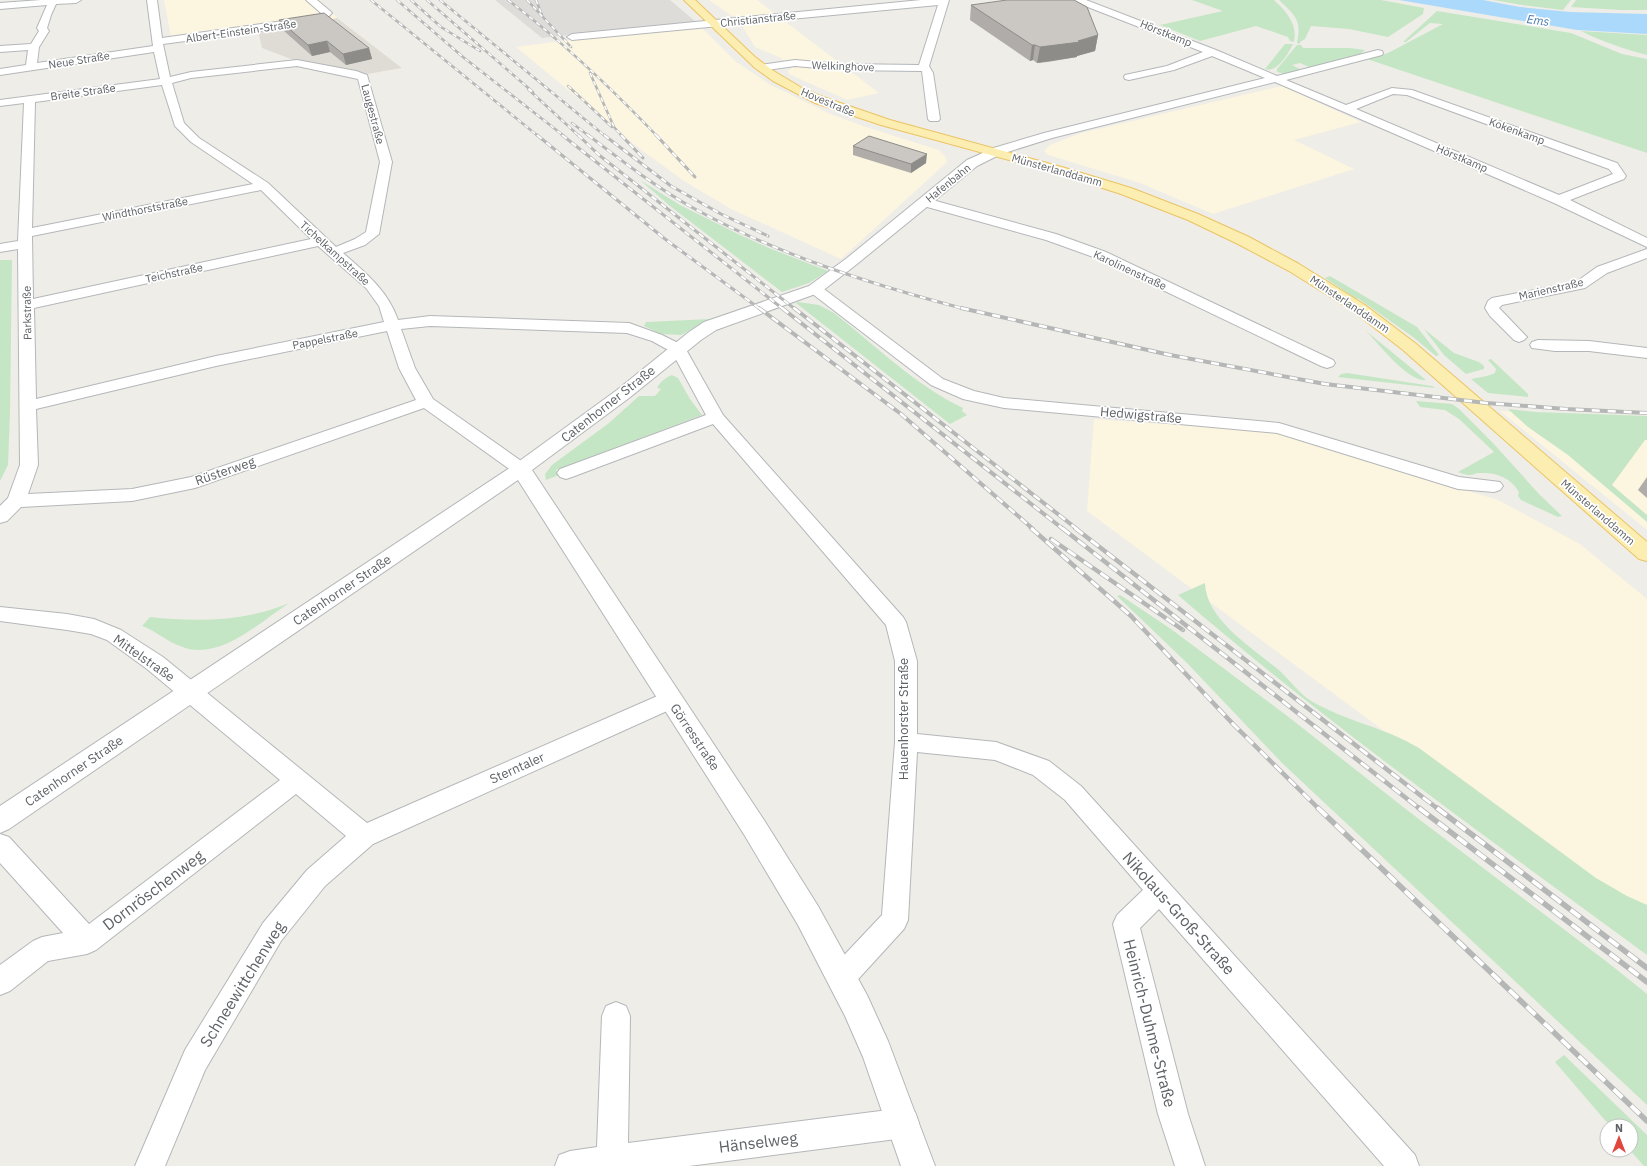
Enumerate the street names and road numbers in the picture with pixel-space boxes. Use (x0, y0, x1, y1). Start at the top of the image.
street label: Christianstraße (719, 8, 797, 30)
street label: Albert-Einstein-Straße (185, 16, 297, 46)
street label: Hörstkamp (1138, 16, 1194, 50)
street label: Neue Straße (47, 48, 111, 72)
street label: Welkinghove (811, 58, 875, 74)
street label: Breite Straße (50, 81, 116, 103)
street label: Laugestraße (358, 82, 388, 146)
street label: Hovestraße (799, 84, 857, 120)
street label: Kokenkamp (1487, 114, 1547, 148)
street label: Hörstkamp (1434, 141, 1490, 175)
street label: Münsterlanddamm (1010, 150, 1104, 190)
street label: Hafenbahn (923, 160, 973, 206)
street label: Windthorststraße (101, 194, 189, 224)
street label: Tichelkampstraße (297, 218, 373, 288)
street label: Karolinenstraße (1091, 247, 1169, 293)
street label: Teichstraße (144, 260, 204, 286)
street label: Münsterlanddamm (1307, 272, 1393, 336)
street label: Marienstraße (1517, 275, 1585, 303)
street label: Parkstraße (20, 286, 34, 340)
street label: Pappelstraße (291, 326, 359, 352)
street label: Catenhorner Straße (557, 362, 659, 446)
street label: Hedwigstraße (1099, 403, 1183, 427)
street label: Rüsterweg (193, 453, 257, 489)
street label: Münsterlanddamm (1558, 476, 1638, 548)
street label: Catenhorner Straße (290, 551, 394, 629)
street label: Mittelstraße (110, 631, 178, 685)
street label: Hauenhorster Straße (895, 658, 912, 780)
street label: Görresstraße (666, 700, 724, 774)
street label: Catenhorner Straße (22, 732, 126, 810)
street label: Sterntaler (487, 748, 547, 788)
street label: Dornröschenweg (98, 845, 208, 935)
street label: Nikolaus-Groß-Straße (1118, 847, 1240, 979)
street label: Schneewittchenweg (195, 917, 289, 1051)
street label: Heinrich-Duhme-Straße (1119, 937, 1181, 1109)
street label: Hänselweg (717, 1127, 799, 1157)

